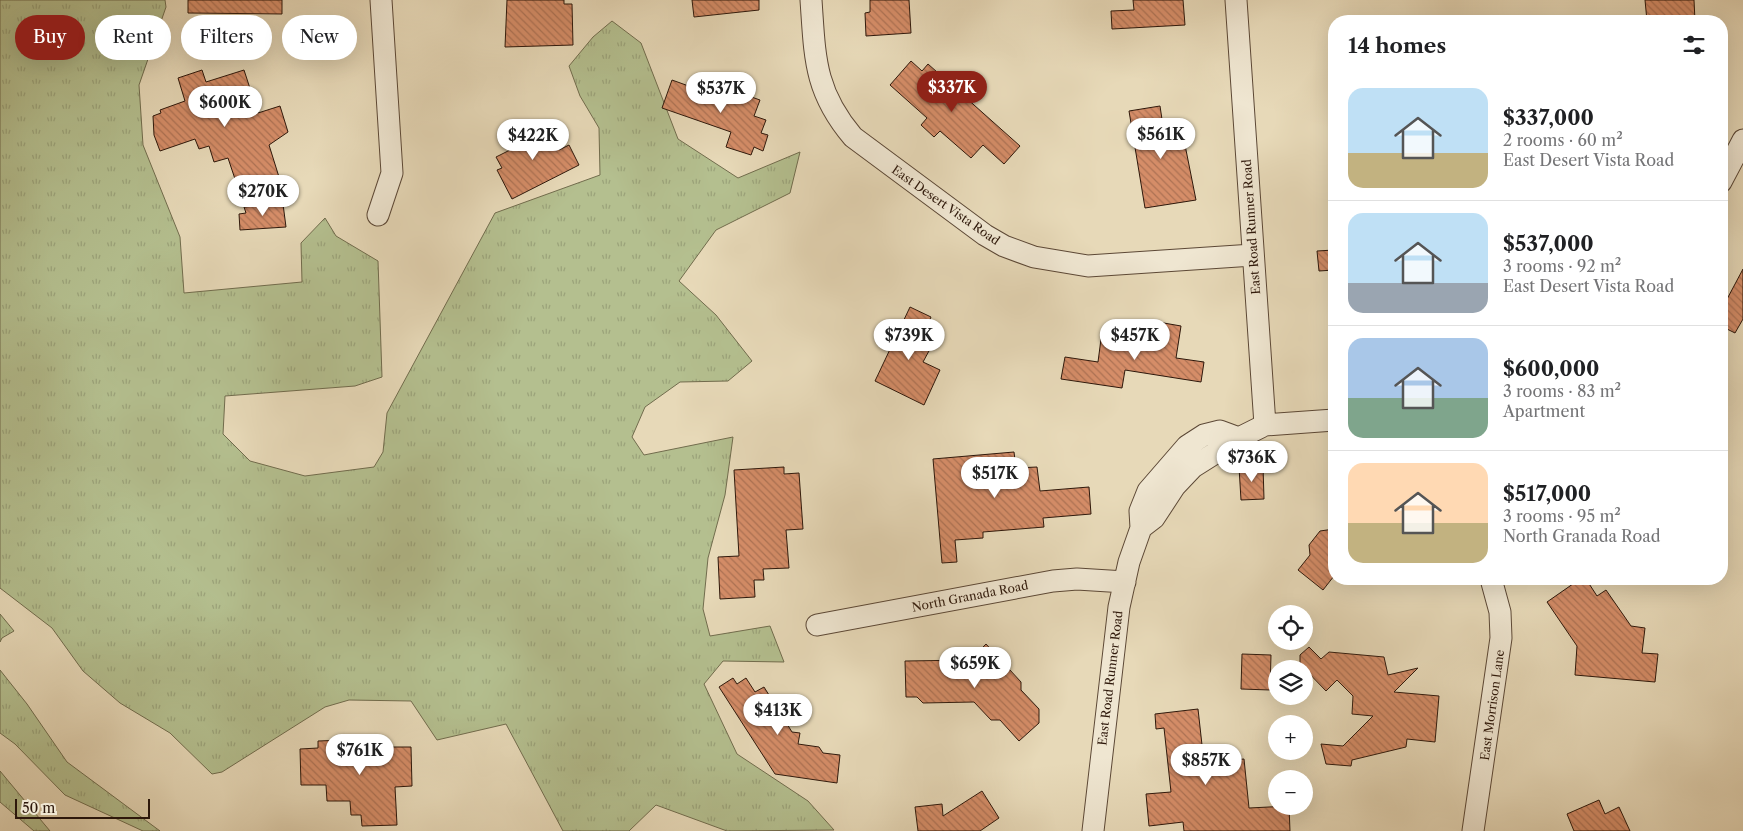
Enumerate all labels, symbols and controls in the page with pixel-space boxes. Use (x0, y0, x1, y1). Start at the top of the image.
chip: Buy (15, 15, 85, 60)
chip: Rent (95, 15, 171, 60)
chip: Filters (181, 15, 272, 60)
chip: New (282, 15, 357, 60)
icon: filters (1680, 31, 1708, 59)
text: 14 homes (1348, 33, 1446, 58)
pin: $337K (917, 70, 987, 113)
pin: $537K (686, 72, 756, 114)
text: $337K (928, 77, 976, 97)
text: $537K (697, 78, 745, 98)
pin: $600K (190, 86, 260, 128)
text: $600K (199, 92, 251, 112)
text: $337,000 (1503, 105, 1594, 130)
icon: home (1388, 108, 1448, 168)
pin: $561K (1126, 118, 1196, 160)
pin: $422K (498, 119, 568, 161)
text: $561K (1137, 124, 1185, 144)
text: $422K (508, 125, 558, 145)
text: 2 rooms · 60 m² (1503, 130, 1623, 150)
text: East Desert Vista Road (1503, 150, 1674, 170)
street label: East Road Runner Road (1239, 158, 1263, 295)
street label: East Desert Vista Road (889, 162, 1003, 248)
pin: $270K (228, 174, 298, 217)
text: $270K (238, 181, 288, 201)
text: $537,000 (1503, 231, 1594, 256)
icon: home (1388, 233, 1448, 293)
text: 3 rooms · 92 m² (1503, 256, 1621, 276)
text: East Desert Vista Road (1503, 276, 1674, 296)
pin: $739K (874, 318, 944, 361)
pin: $457K (1100, 318, 1170, 361)
text: $739K (885, 325, 933, 345)
text: $457K (1111, 325, 1159, 345)
text: $600,000 (1503, 356, 1599, 381)
icon: home (1388, 358, 1448, 418)
text: 3 rooms · 83 m² (1503, 381, 1621, 401)
text: Apartment (1503, 401, 1585, 421)
pin: $736K (1217, 440, 1287, 483)
text: $736K (1228, 447, 1276, 467)
pin: $517K (960, 456, 1030, 499)
text: $517K (972, 463, 1018, 483)
text: $517,000 (1503, 481, 1591, 506)
icon: home (1388, 483, 1448, 543)
text: 3 rooms · 95 m² (1503, 506, 1621, 526)
text: North Granada Road (1503, 526, 1661, 546)
street label: North Granada Road (911, 577, 1030, 615)
map controls (1268, 605, 1313, 815)
button: locate (1268, 605, 1313, 650)
street label: East Road Runner Road (1094, 609, 1126, 746)
pin: $659K (940, 646, 1010, 689)
street label: East Morrison Lane (1477, 648, 1507, 761)
text: $659K (950, 653, 1000, 673)
button: layers (1268, 660, 1313, 705)
pin: $413K (743, 694, 813, 736)
text: $413K (754, 700, 802, 720)
button: + (1268, 715, 1313, 760)
pin: $761K (325, 734, 395, 776)
text: $761K (337, 740, 383, 760)
pin: $857K (1171, 744, 1241, 786)
text: $857K (1182, 750, 1230, 770)
button: − (1268, 770, 1313, 815)
scale bar (15, 796, 150, 819)
text: 50 m (22, 799, 55, 817)

